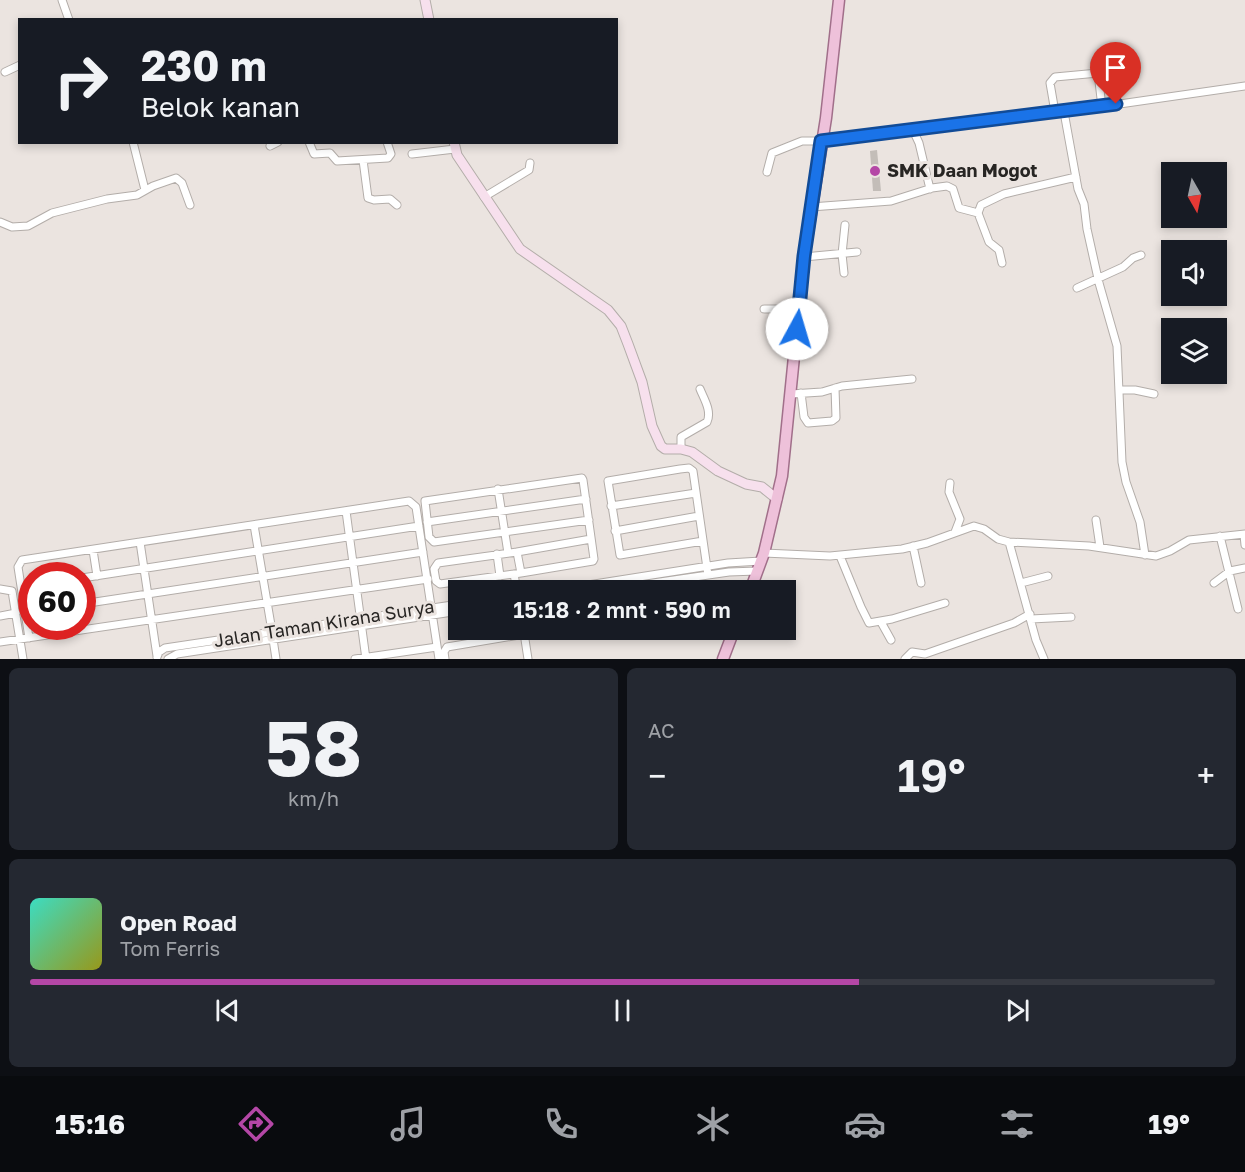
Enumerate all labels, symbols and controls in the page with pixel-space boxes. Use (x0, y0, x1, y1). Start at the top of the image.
text: 230 m (141, 40, 267, 90)
icon: right (42, 42, 120, 120)
pin (1090, 42, 1141, 104)
icon: arrive (1099, 51, 1132, 84)
text: Belok kanan (141, 91, 300, 123)
place label: SMK Daan Mogot (887, 159, 1038, 181)
north arrow (1161, 162, 1227, 228)
map controls (1161, 162, 1227, 384)
marker: SMK Daan Mogot (868, 164, 882, 178)
button: sound (1161, 240, 1227, 306)
position arrow (765, 297, 829, 361)
button: layers (1161, 318, 1227, 384)
speed limit sign: 60 (18, 562, 96, 640)
street label: Jalan Taman Kirana Surya (212, 595, 436, 651)
text: 15:18 · 2 mnt · 590 m (513, 596, 731, 623)
text: 58 (265, 700, 362, 793)
text: AC (648, 718, 675, 742)
text: 19° (897, 748, 966, 802)
text: − (648, 756, 666, 795)
text: + (1197, 756, 1215, 795)
text: km/h (288, 786, 339, 810)
text: Open Road (120, 909, 237, 936)
text: Tom Ferris (120, 936, 220, 960)
icon: previous (211, 994, 244, 1027)
icon: pause (606, 994, 639, 1027)
icon: next (1001, 994, 1034, 1027)
icon: directions (235, 1103, 277, 1145)
icon: music (387, 1103, 429, 1145)
icon: phone (540, 1103, 582, 1145)
icon: climate (692, 1103, 734, 1145)
icon: car (844, 1103, 886, 1145)
icon: filters (996, 1103, 1038, 1145)
text: 15:16 (55, 1108, 125, 1140)
text: 19° (1148, 1108, 1190, 1140)

